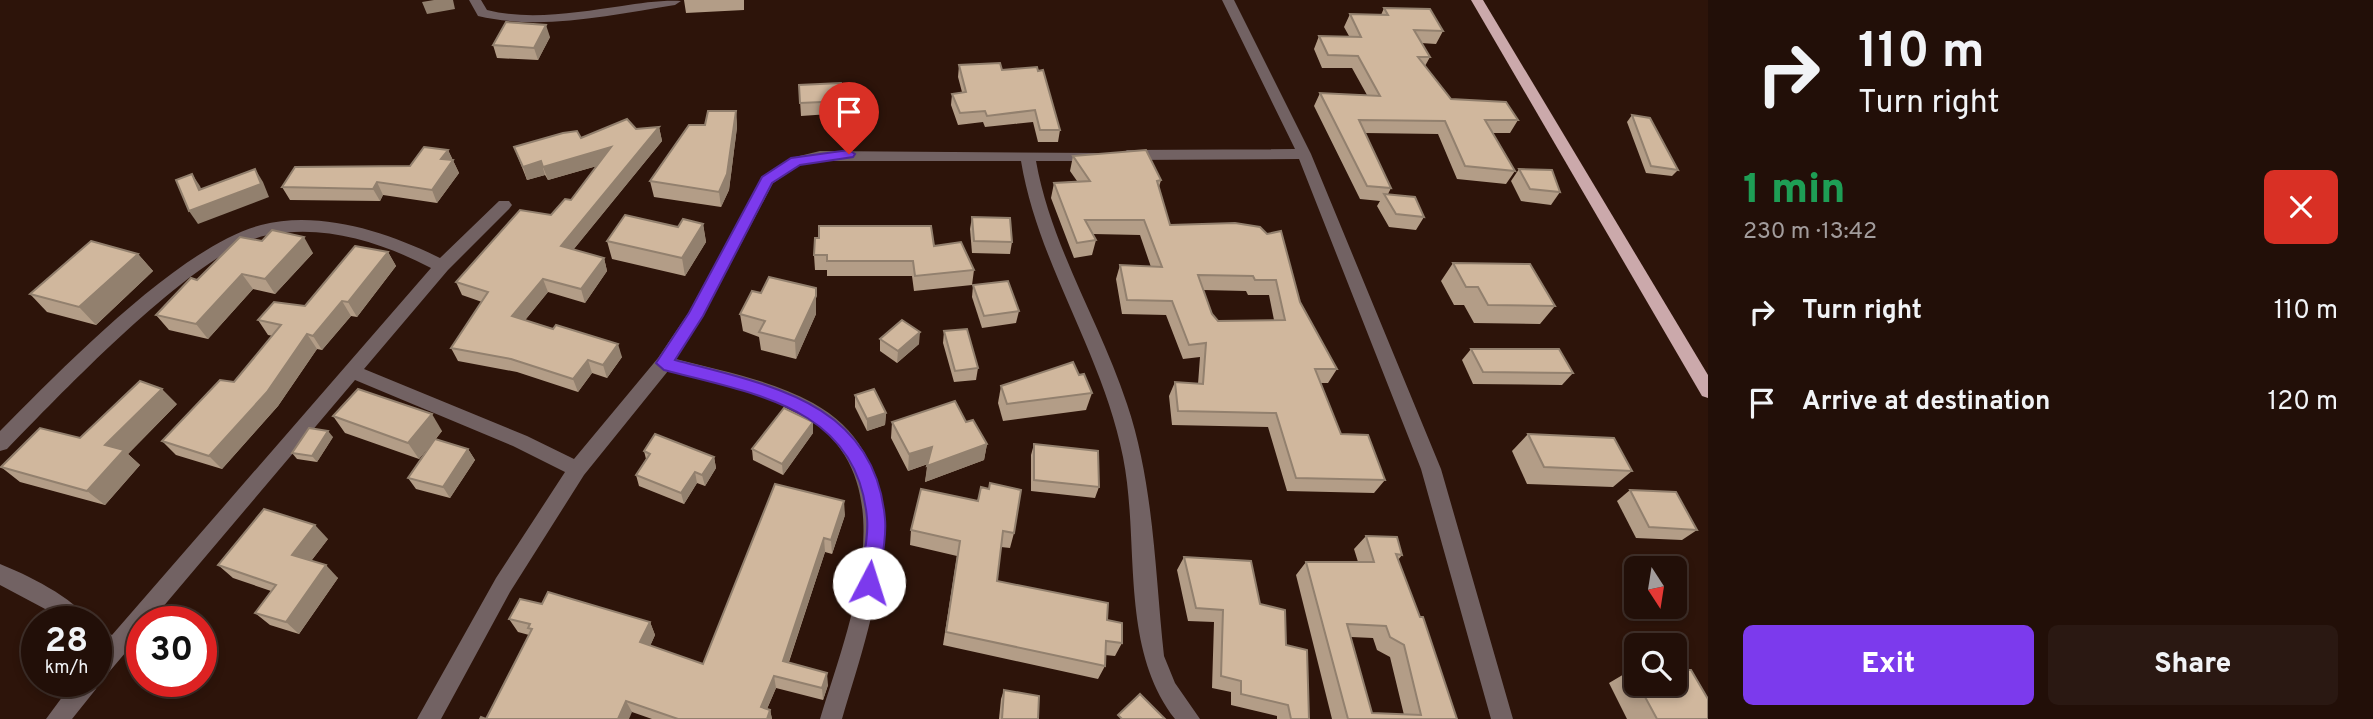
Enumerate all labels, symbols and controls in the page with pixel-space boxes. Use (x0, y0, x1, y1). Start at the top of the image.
text: 110 m (1858, 23, 1985, 85)
icon: right (1743, 28, 1834, 119)
pin (819, 82, 879, 154)
text: Turn right (1858, 84, 2000, 124)
icon: arrive (830, 93, 868, 131)
text: 1 min (1743, 165, 1846, 218)
button: close (2264, 170, 2338, 244)
text: 230 m · 13:42 (1743, 218, 1877, 247)
icon: right (1743, 293, 1781, 331)
text: Turn right (1802, 295, 1922, 328)
text: 110 m (2274, 295, 2338, 328)
icon: arrive (1743, 384, 1781, 422)
text: Arrive at destination (1802, 386, 2050, 419)
text: 120 m (2268, 386, 2338, 419)
position arrow (832, 546, 906, 620)
north arrow (1624, 556, 1687, 620)
map controls (1624, 556, 1687, 696)
speed limit sign: 30 (126, 606, 217, 697)
text: 28 (45, 620, 88, 664)
button: Exit (1743, 625, 2034, 705)
button: Share (2048, 625, 2338, 705)
button: search (1624, 633, 1687, 696)
text: km/h (45, 657, 88, 680)

